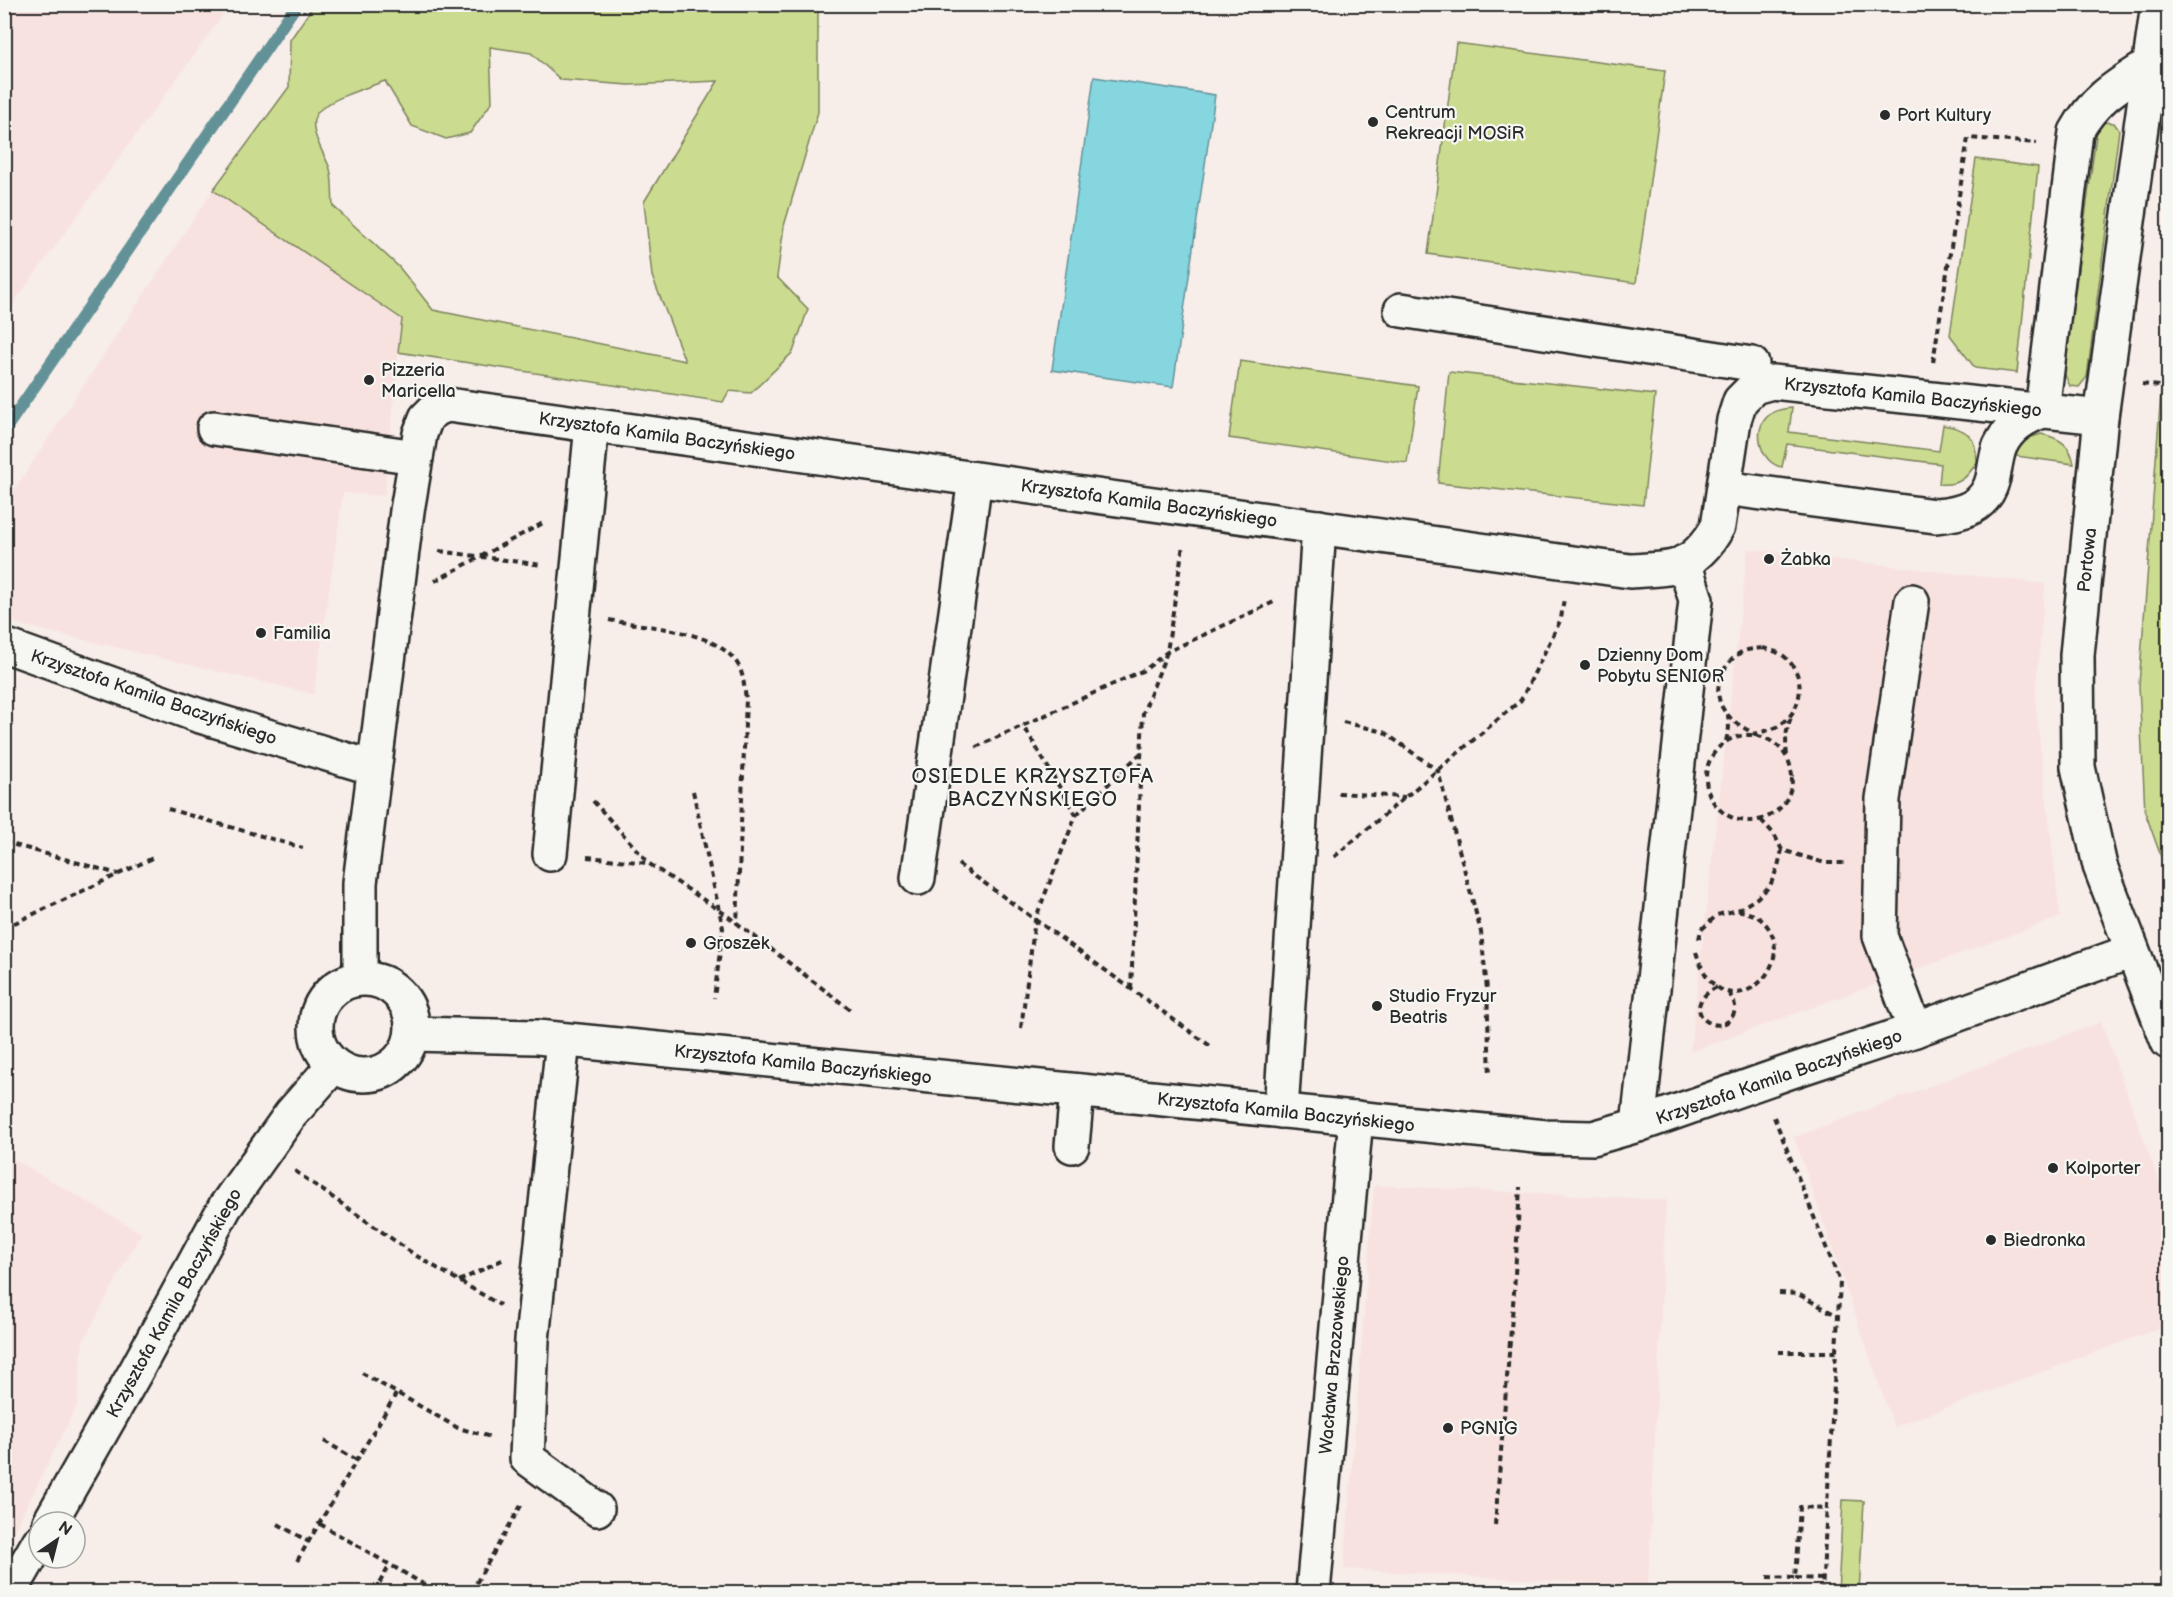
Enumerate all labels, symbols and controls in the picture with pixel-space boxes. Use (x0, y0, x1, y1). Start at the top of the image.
place label: Centrum Rekreacji MOSiR (1385, 102, 1525, 144)
place label: Port Kultury (1897, 105, 1992, 126)
marker: Port Kultury (1878, 108, 1892, 122)
marker: Centrum Rekreacji MOSiR (1366, 115, 1380, 129)
place label: Pizzeria Maricella (381, 360, 456, 402)
marker: Pizzeria Maricella (362, 373, 376, 387)
street label: Krzysztofa Kamila Baczyńskiego (1783, 374, 2043, 421)
street label: Krzysztofa Kamila Baczyńskiego (537, 408, 797, 465)
street label: Krzysztofa Kamila Baczyńskiego (1019, 475, 1279, 532)
street label: Portowa (2074, 527, 2101, 593)
place label: Żabka (1780, 548, 1831, 570)
marker: Żabka (1762, 552, 1776, 566)
place label: Familia (273, 623, 331, 644)
marker: Familia (254, 626, 268, 640)
street label: Krzysztofa Kamila Baczyńskiego (28, 645, 280, 750)
place label: Dzienny Dom Pobytu SENIOR (1597, 645, 1724, 687)
marker: Dzienny Dom Pobytu SENIOR (1578, 658, 1592, 672)
district label: OSIEDLE KRZYSZTOFA BACZYŃSKIEGO (912, 765, 1154, 812)
place label: Groszek (703, 933, 770, 954)
marker: Groszek (684, 936, 698, 950)
place label: Studio Fryzur Beatris (1389, 986, 1497, 1028)
marker: Studio Fryzur Beatris (1370, 999, 1384, 1013)
street label: Krzysztofa Kamila Baczyńskiego (1653, 1025, 1905, 1130)
street label: Krzysztofa Kamila Baczyńskiego (673, 1041, 933, 1088)
street label: Krzysztofa Kamila Baczyńskiego (1156, 1089, 1416, 1136)
place label: Kolporter (2065, 1158, 2141, 1179)
marker: Kolporter (2046, 1161, 2060, 1175)
street label: Krzysztofa Kamila Baczyńskiego (102, 1185, 246, 1422)
place label: Biedronka (2003, 1230, 2086, 1251)
marker: Biedronka (1984, 1233, 1998, 1247)
street label: Wacława Brzozowskiego (1315, 1255, 1354, 1455)
place label: PGNIG (1460, 1418, 1517, 1439)
marker: PGNIG (1441, 1421, 1455, 1435)
north arrow (27, 1510, 87, 1570)
text: N (54, 1518, 75, 1540)

